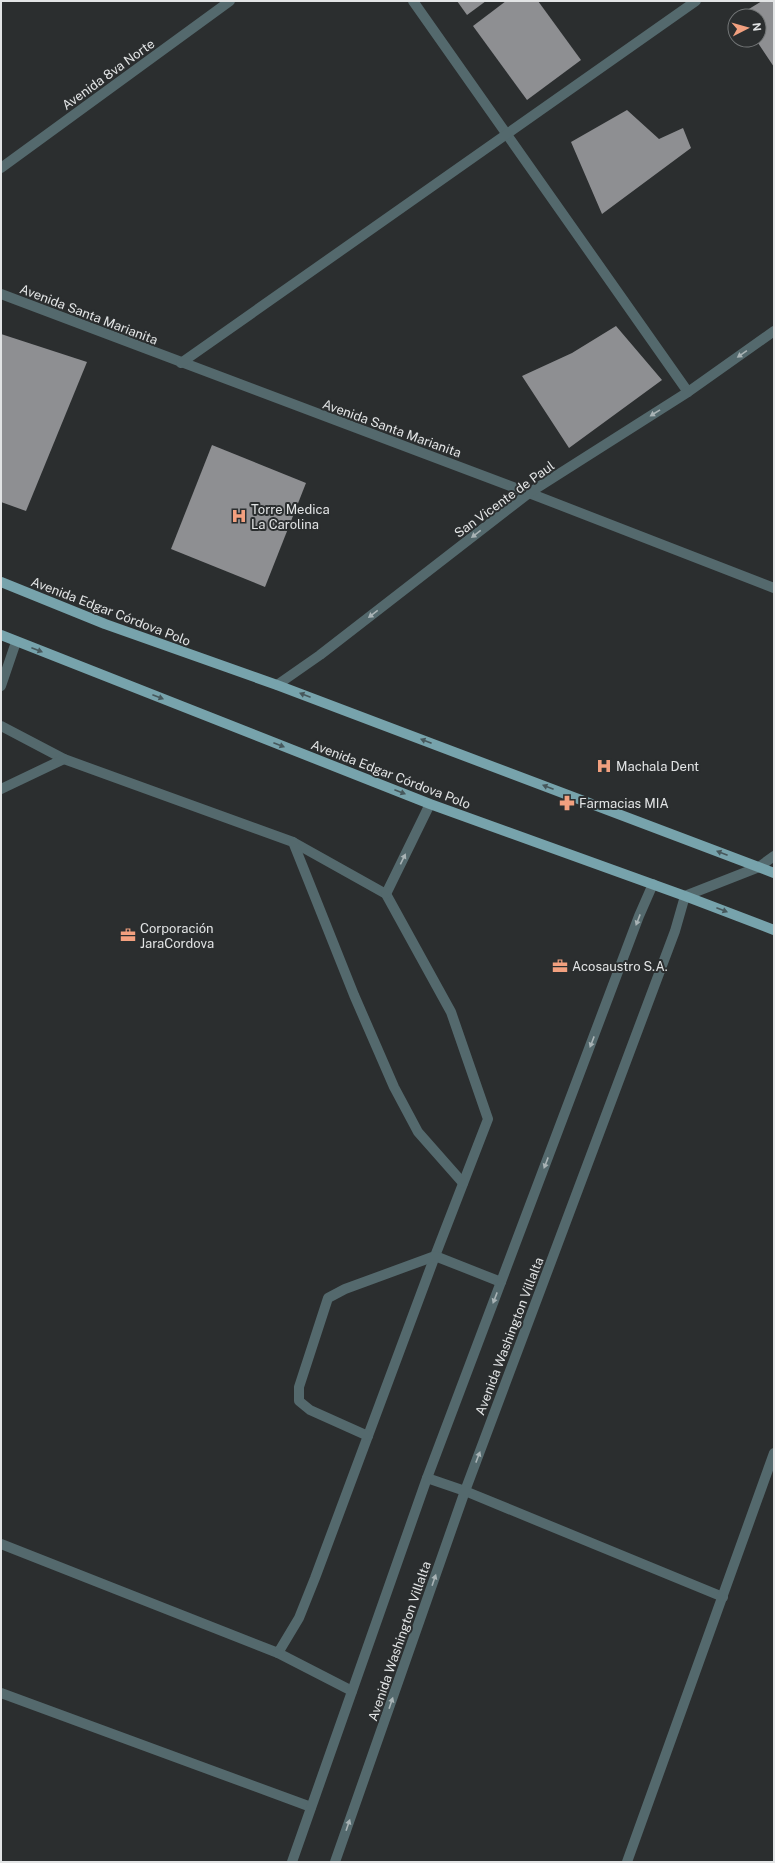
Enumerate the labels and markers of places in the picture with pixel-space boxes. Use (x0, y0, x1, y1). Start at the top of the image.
place label: Torre Medica La Carolina (251, 502, 330, 532)
hospital icon: Torre Medica La Carolina (230, 507, 248, 525)
hospital icon: Machala Dent (595, 757, 613, 775)
place label: Machala Dent (616, 759, 699, 774)
pharmacy icon: Farmacias MIA (558, 794, 576, 812)
place label: Farmacias MIA (579, 796, 669, 811)
place label: Corporación JaraCordova (140, 921, 214, 951)
office icon: Corporación JaraCordova (119, 926, 137, 944)
office icon: Acosaustro S.A. (551, 957, 569, 975)
place label: Acosaustro S.A. (572, 959, 668, 974)

